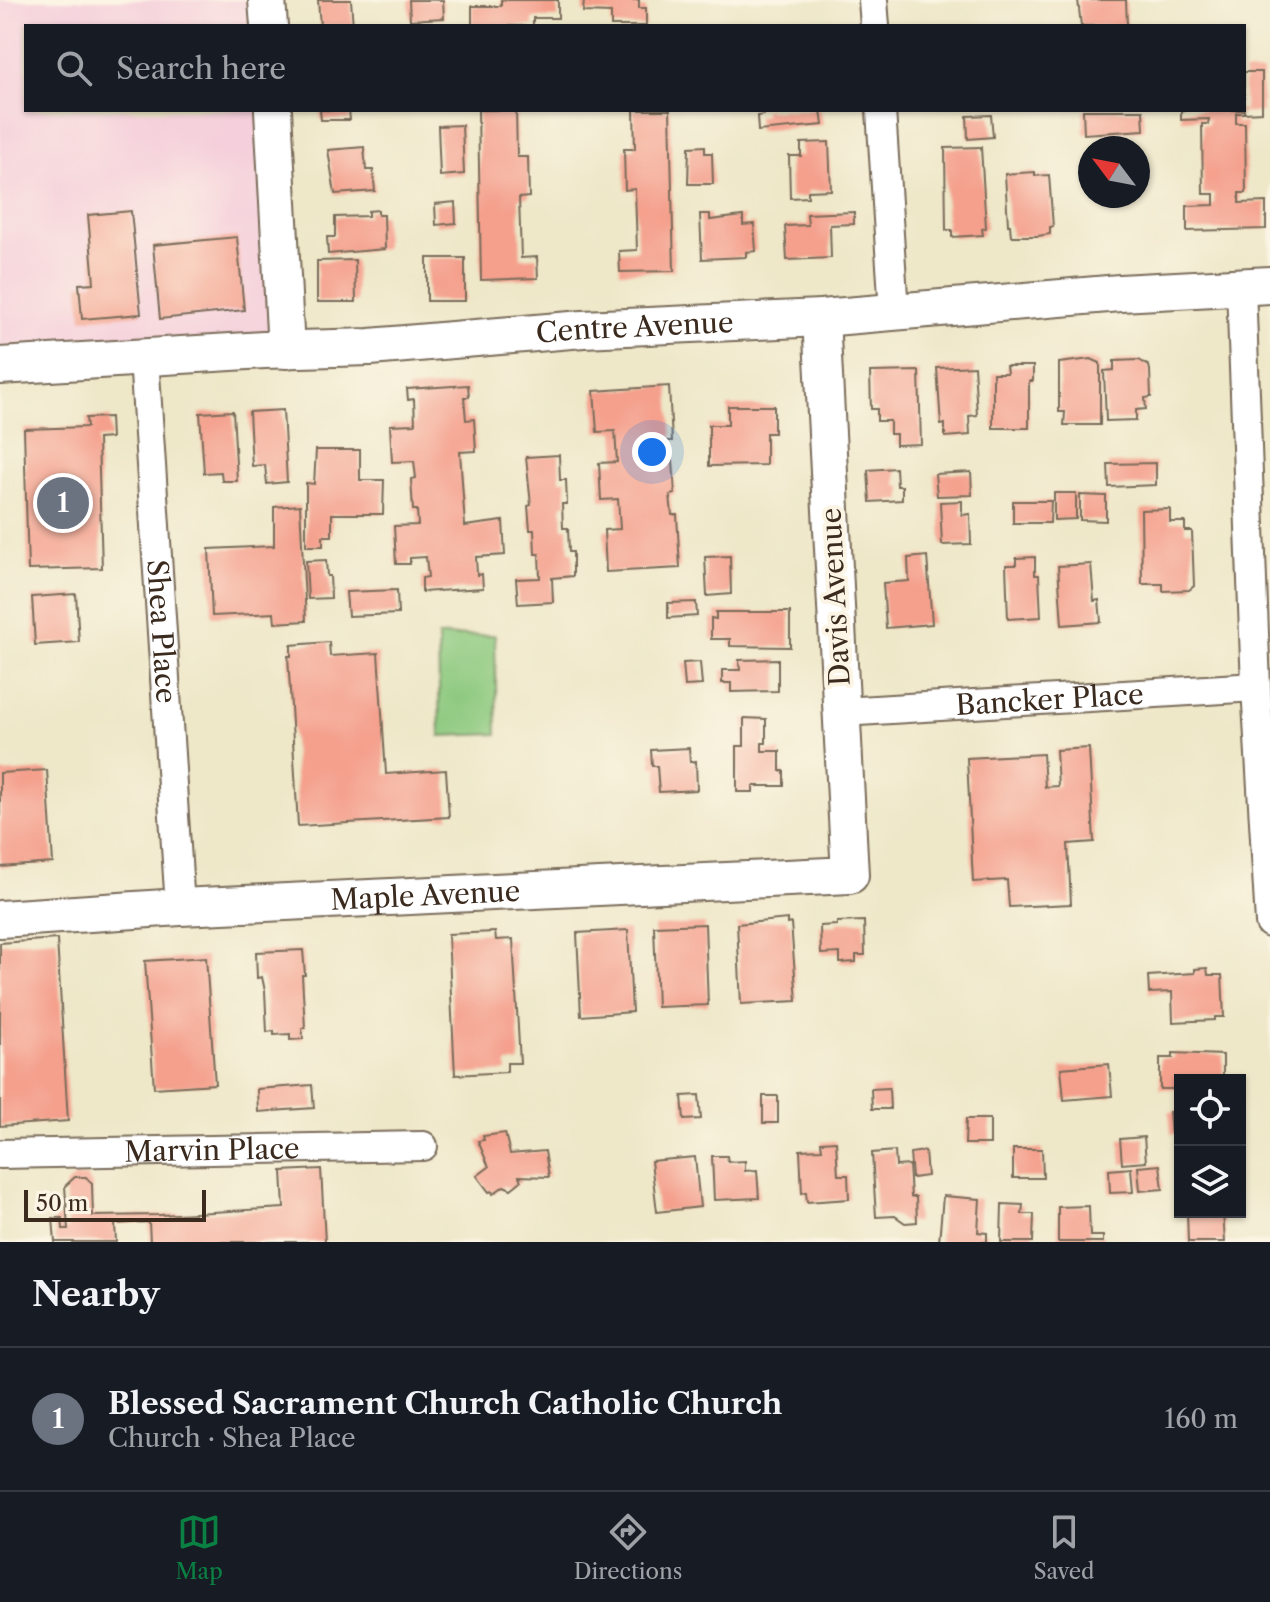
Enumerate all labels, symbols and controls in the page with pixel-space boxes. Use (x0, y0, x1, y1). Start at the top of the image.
search box (24, 24, 1246, 112)
icon: search (52, 46, 96, 90)
text: Search here (116, 50, 286, 87)
north arrow (1078, 136, 1150, 208)
street label: Centre Avenue (535, 305, 734, 350)
your location (632, 432, 672, 472)
pin: 1 (37, 473, 89, 533)
street label: Davis Avenue (813, 507, 857, 687)
street label: Shea Place (140, 559, 184, 704)
street label: Bancker Place (955, 677, 1145, 722)
street label: Maple Avenue (330, 874, 521, 917)
map controls (1174, 1074, 1246, 1218)
button: locate (1174, 1074, 1246, 1146)
street label: Marvin Place (124, 1131, 300, 1169)
button: layers (1174, 1146, 1246, 1218)
scale bar (24, 1186, 206, 1222)
text: 50 m (36, 1190, 88, 1217)
text: Nearby (32, 1273, 160, 1315)
text: Blessed Sacrament Church Catholic Church (108, 1385, 782, 1422)
text: 1 (52, 1403, 64, 1435)
text: 160 m (1164, 1403, 1238, 1435)
text: Church · Shea Place (108, 1422, 356, 1454)
tab: Map (175, 1510, 223, 1585)
tab: Directions (574, 1510, 682, 1585)
tab: Saved (1033, 1510, 1094, 1585)

